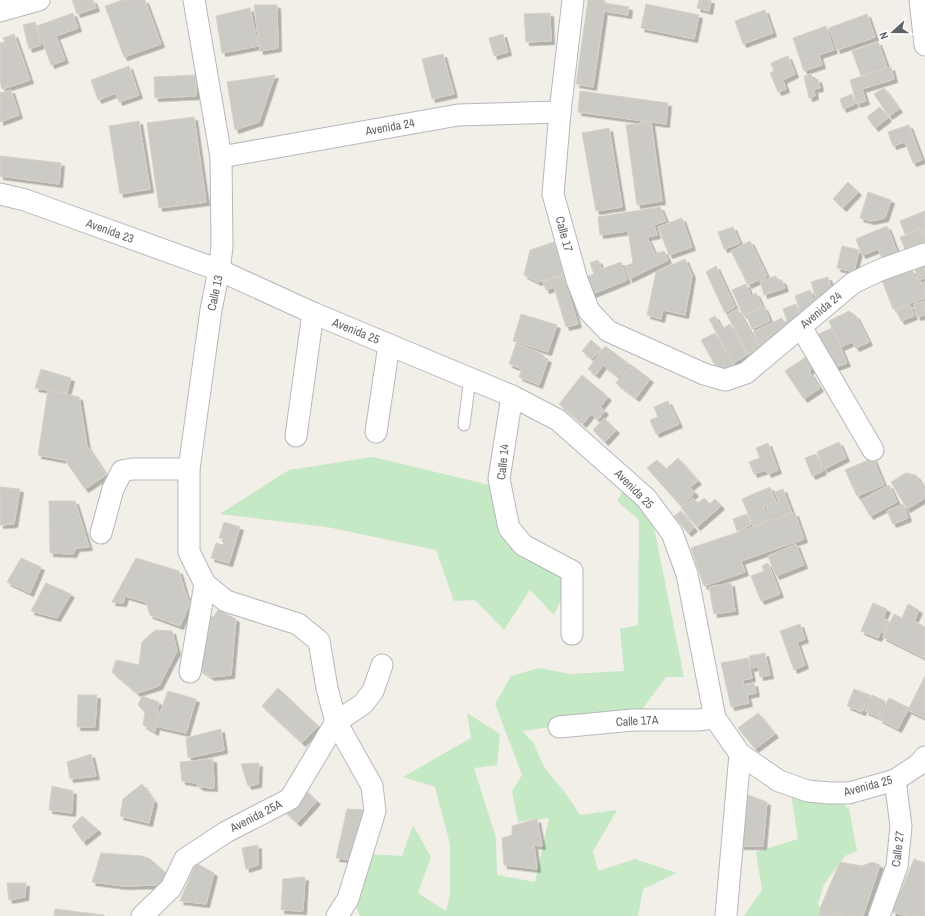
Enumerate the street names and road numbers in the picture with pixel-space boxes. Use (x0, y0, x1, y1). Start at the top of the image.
street label: Avenida 24 (363, 115, 416, 139)
street label: Calle 17 (552, 214, 577, 254)
street label: Avenida 23 (83, 215, 136, 247)
street label: Calle 13 (203, 274, 227, 312)
street label: Avenida 24 (796, 288, 846, 333)
street label: Avenida 25 (329, 314, 382, 348)
street label: Calle 14 (493, 443, 513, 481)
street label: Avenida 25 (610, 465, 658, 513)
street label: Calle 17A (615, 712, 659, 730)
street label: Avenida 25 (841, 772, 895, 800)
street label: Avenida 25A (226, 796, 285, 836)
street label: Calle 27 (888, 830, 908, 868)

